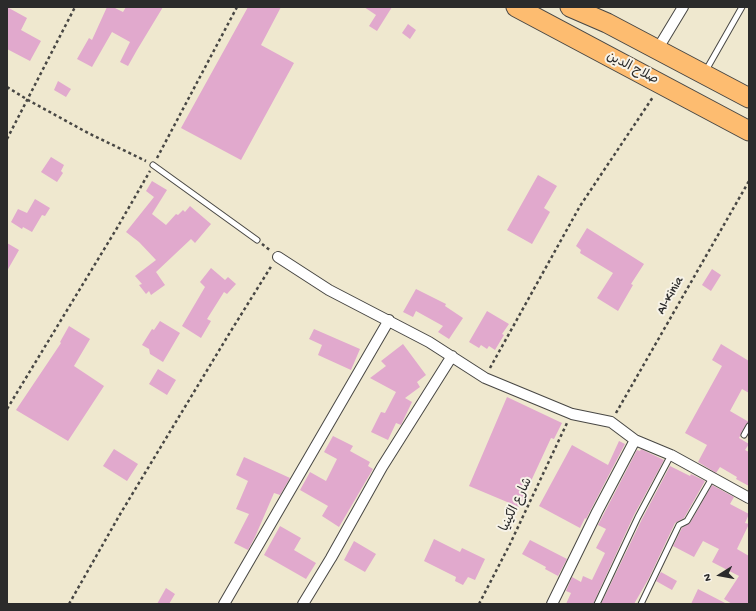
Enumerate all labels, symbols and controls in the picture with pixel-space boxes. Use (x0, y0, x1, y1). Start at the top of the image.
street label: صلاح الدين (603, 49, 661, 89)
street label: Al-Kinia (654, 274, 688, 318)
street label: شارع الكينيا (497, 475, 537, 535)
north arrow (700, 555, 740, 595)
text: N (702, 573, 715, 582)

